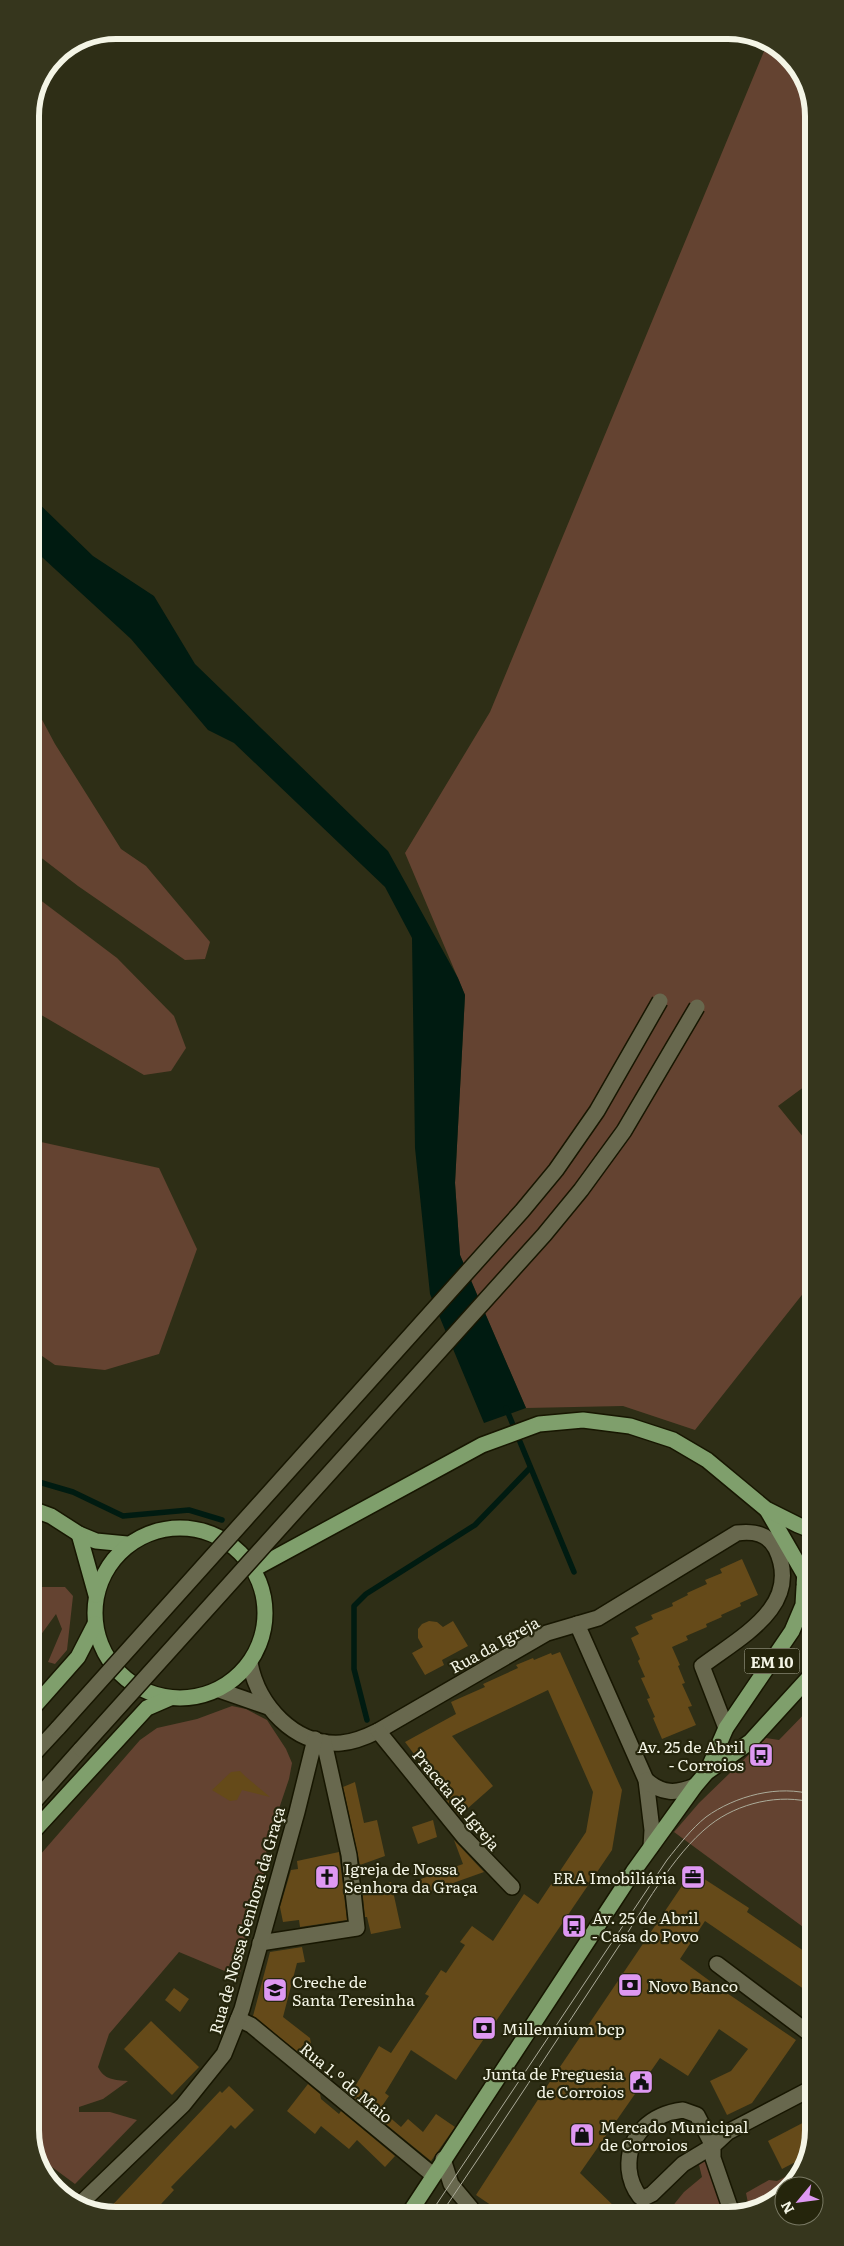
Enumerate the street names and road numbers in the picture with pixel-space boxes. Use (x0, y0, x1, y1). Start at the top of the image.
street label: Rua da Igreja (445, 1609, 543, 1678)
road number: EM 10 (744, 1648, 800, 1674)
street label: Praceta da Igreja (407, 1743, 507, 1855)
street label: Rua de Nossa Senhora da Graça (202, 1803, 290, 2037)
street label: Rua 1.º de Maio (295, 2036, 399, 2128)

